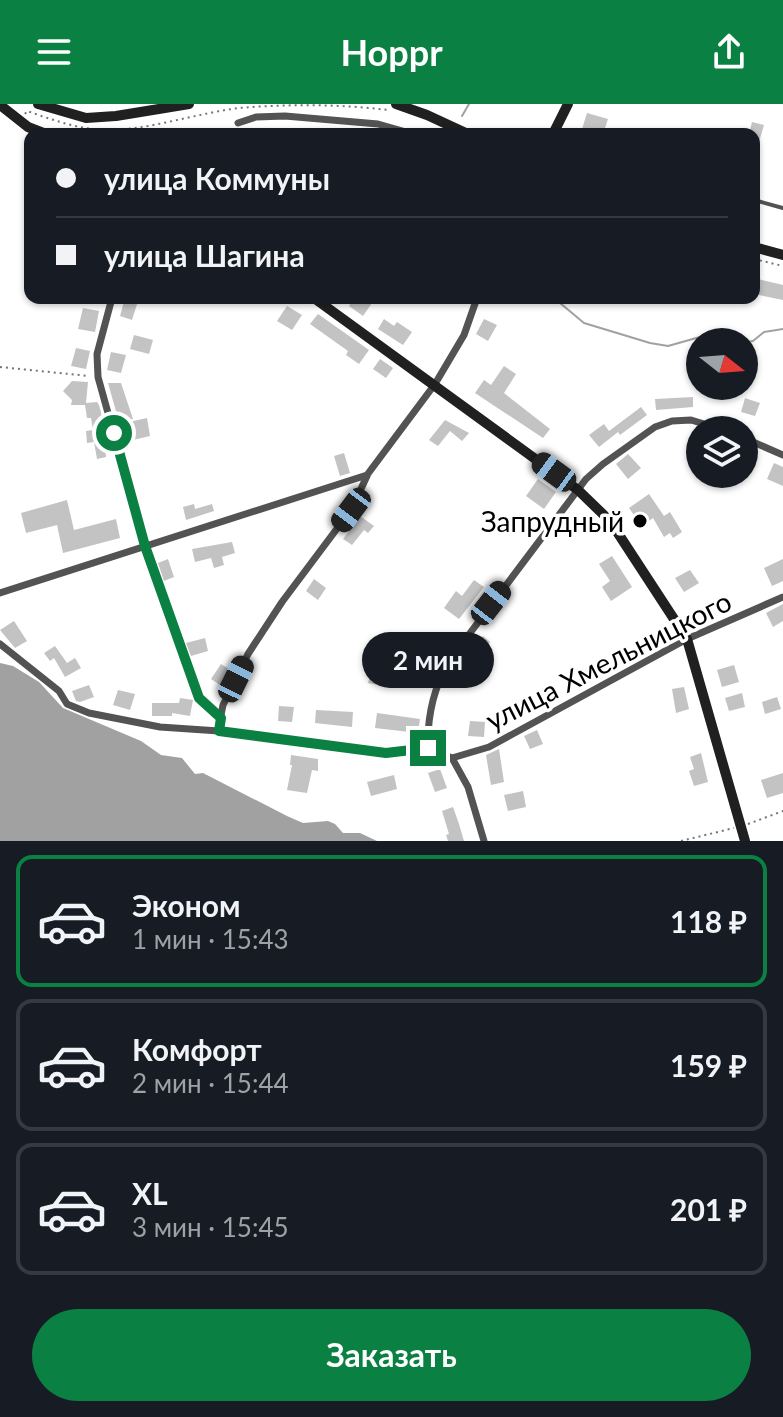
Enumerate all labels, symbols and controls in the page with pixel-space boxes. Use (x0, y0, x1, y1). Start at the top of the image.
icon: menu (32, 30, 76, 74)
text: Hoppr (340, 30, 443, 74)
icon: share (707, 30, 751, 74)
text: улица Коммуны (104, 160, 330, 196)
text: улица Шагина (104, 237, 305, 273)
north arrow (686, 328, 758, 400)
map controls (686, 328, 758, 488)
route start (96, 415, 132, 451)
button: layers (686, 416, 758, 488)
car (528, 448, 580, 496)
car (327, 484, 375, 536)
place label: Запрудный (481, 504, 624, 538)
marker: Запрудный (631, 512, 649, 530)
car (467, 577, 515, 629)
street label: улица Хмельницкого (479, 583, 737, 737)
callout: 2 мин (362, 632, 494, 688)
text: 2 мин (393, 644, 463, 676)
car (215, 652, 257, 706)
route end (410, 730, 446, 766)
icon: car (36, 885, 108, 957)
text: Эконом (132, 887, 241, 923)
text: 118 ₽ (670, 903, 747, 939)
text: 1 мин · 15:43 (132, 923, 289, 955)
icon: car (36, 1029, 108, 1101)
text: Комфорт (132, 1031, 262, 1067)
text: 159 ₽ (670, 1047, 747, 1083)
text: 2 мин · 15:44 (132, 1067, 289, 1099)
icon: car (36, 1173, 108, 1245)
text: XL (132, 1175, 168, 1211)
text: 201 ₽ (670, 1191, 747, 1227)
text: 3 мин · 15:45 (132, 1211, 289, 1243)
button: Заказать (32, 1309, 751, 1401)

